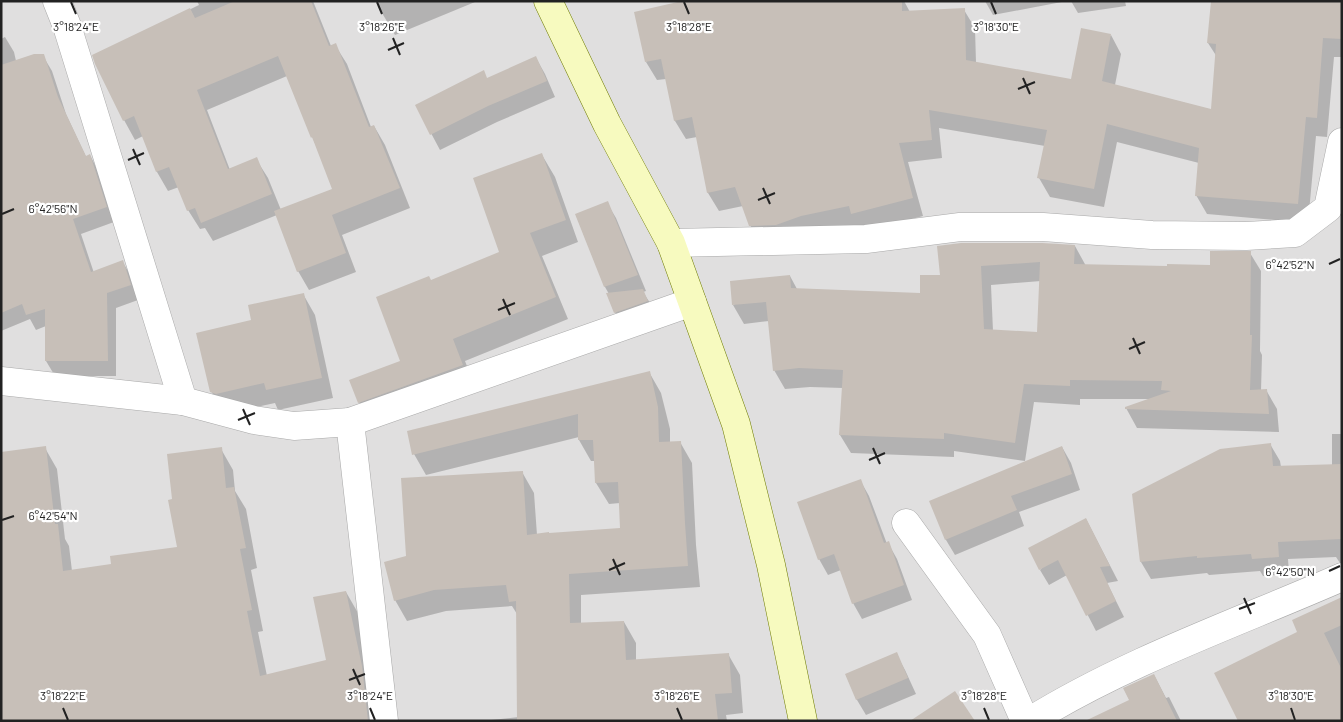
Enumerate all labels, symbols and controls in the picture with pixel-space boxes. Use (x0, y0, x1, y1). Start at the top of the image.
text: 3°18'24"E (53, 19, 99, 33)
text: 3°18'26"E (359, 19, 405, 33)
text: 3°18'28"E (666, 19, 712, 33)
text: 3°18'30"E (973, 19, 1019, 33)
text: 6°42'56"N (29, 201, 78, 215)
text: 6°42'52"N (1265, 257, 1315, 271)
text: 6°42'54"N (28, 508, 78, 522)
text: 6°42'50"N (1265, 564, 1315, 578)
text: 3°18'22"E (40, 688, 86, 702)
text: 3°18'24"E (347, 688, 393, 702)
text: 3°18'26"E (654, 688, 700, 702)
text: 3°18'28"E (961, 688, 1007, 702)
text: 3°18'30"E (1268, 688, 1314, 702)

